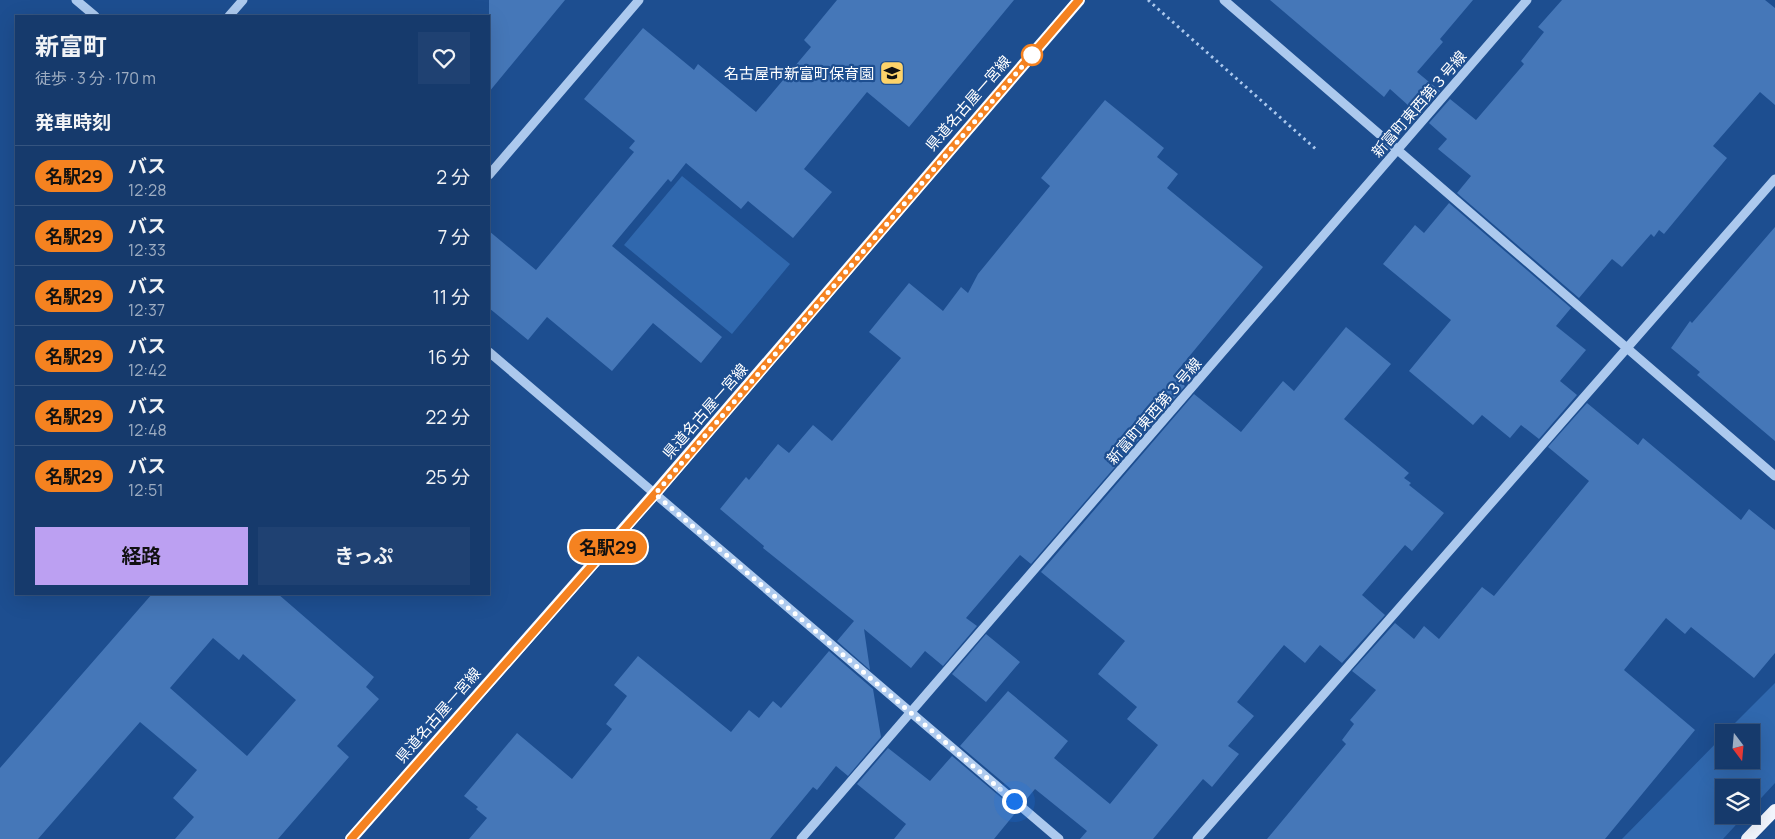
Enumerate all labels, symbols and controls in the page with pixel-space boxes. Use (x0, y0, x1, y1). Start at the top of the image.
text: 新富町 (35, 29, 107, 62)
button: heart (418, 32, 470, 84)
unlabelled marker (1021, 44, 1043, 66)
street label: 新富町東西第３号線 (1367, 46, 1471, 162)
street label: 県道名古屋一宮線 (921, 51, 1015, 155)
school or university icon: 名古屋市新富町保育園 (879, 60, 905, 86)
place label: 名古屋市新富町保育園 (724, 63, 874, 84)
text: 徒歩 · 3 分 · 170 m (35, 67, 156, 89)
text: 発車時刻 (35, 109, 111, 135)
text: バス (128, 153, 166, 179)
text: 名駅29 (45, 164, 103, 188)
text: 2 分 (436, 164, 470, 190)
text: 12:28 (128, 179, 166, 201)
text: バス (128, 213, 166, 239)
text: 名駅29 (45, 224, 103, 248)
text: 7 分 (438, 224, 470, 250)
text: 12:33 (128, 239, 166, 261)
text: バス (128, 273, 166, 299)
text: 名駅29 (45, 284, 103, 308)
text: 11 分 (432, 284, 470, 310)
text: 12:37 (128, 299, 165, 321)
text: バス (128, 333, 166, 359)
text: 名駅29 (45, 344, 103, 368)
text: 16 分 (428, 344, 470, 370)
street label: 新富町東西第３号線 (1102, 353, 1206, 469)
text: 12:42 (128, 359, 167, 381)
street label: 県道名古屋一宮線 (658, 359, 752, 463)
text: バス (128, 393, 166, 419)
text: 名駅29 (45, 404, 103, 428)
text: 22 分 (426, 404, 470, 430)
text: 12:48 (128, 419, 167, 441)
text: バス (128, 453, 166, 479)
text: 名駅29 (45, 464, 103, 488)
text: 25 分 (425, 464, 470, 490)
text: 12:51 (128, 479, 164, 501)
button: 経路 (35, 527, 248, 585)
button: きっぷ (258, 527, 470, 585)
line badge: 名駅29 (573, 531, 643, 563)
text: 名駅29 (579, 535, 637, 559)
street label: 県道名古屋一宮線 (391, 663, 485, 767)
north arrow (1715, 724, 1760, 769)
map controls (1715, 724, 1760, 824)
button: layers (1715, 779, 1760, 824)
your location (1002, 789, 1027, 814)

